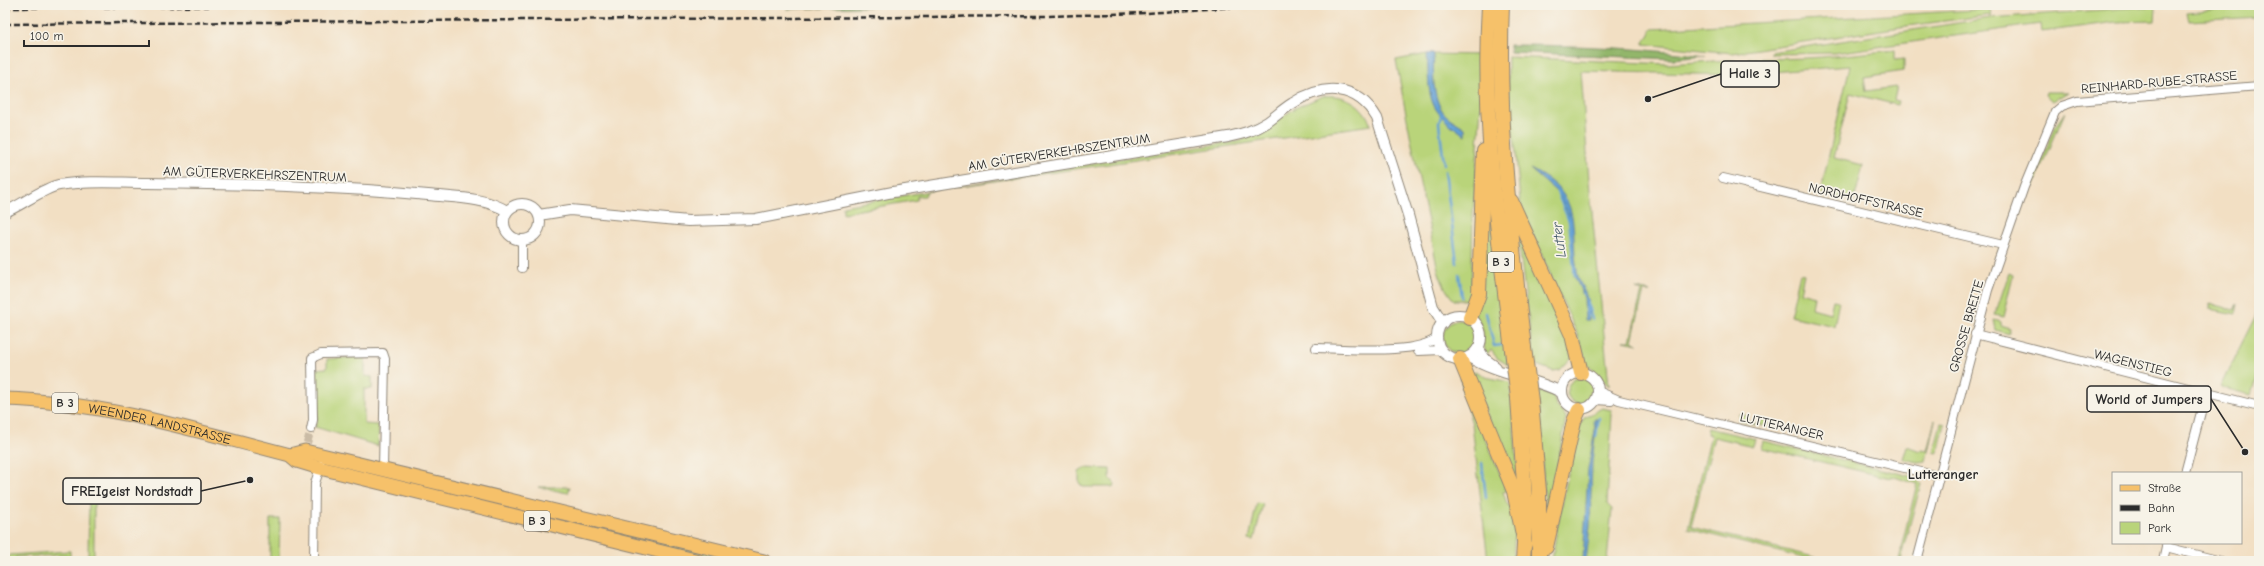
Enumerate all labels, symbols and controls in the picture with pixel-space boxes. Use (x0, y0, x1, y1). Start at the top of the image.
scale bar (24, 22, 149, 48)
text: 100 m (30, 29, 63, 43)
callout: Halle 3 (1721, 61, 1779, 87)
text: Halle 3 (1729, 65, 1771, 82)
street label: REINHARD-RUBE-STRASSE (2080, 68, 2238, 96)
street label: AM GÜTERVERKEHRSZENTRUM (967, 129, 1151, 174)
street label: AM GÜTERVERKEHRSZENTRUM (163, 162, 347, 185)
street label: NORDHOFFSTRASSE (1807, 180, 1925, 221)
water label: Lutter (1548, 220, 1570, 259)
road number: B 3 (1488, 252, 1514, 272)
street label: GROSSE BREITE (1946, 278, 1986, 374)
street label: WAGENSTIEG (2092, 346, 2174, 380)
callout: World of Jumpers (2087, 386, 2211, 412)
text: World of Jumpers (2095, 391, 2203, 408)
road number: B 3 (52, 393, 78, 413)
street label: WEENDER LANDSTRASSE (87, 400, 233, 447)
street label: LUTTERANGER (1739, 409, 1826, 443)
district label: Lutteranger (1908, 466, 1978, 483)
legend (2112, 472, 2242, 544)
callout: FREIgeist Nordstadt (63, 478, 201, 504)
text: Straße (2148, 481, 2181, 495)
text: FREIgeist Nordstadt (71, 483, 193, 500)
text: Bahn (2148, 501, 2175, 515)
road number: B 3 (524, 511, 550, 531)
text: Park (2148, 521, 2171, 535)

